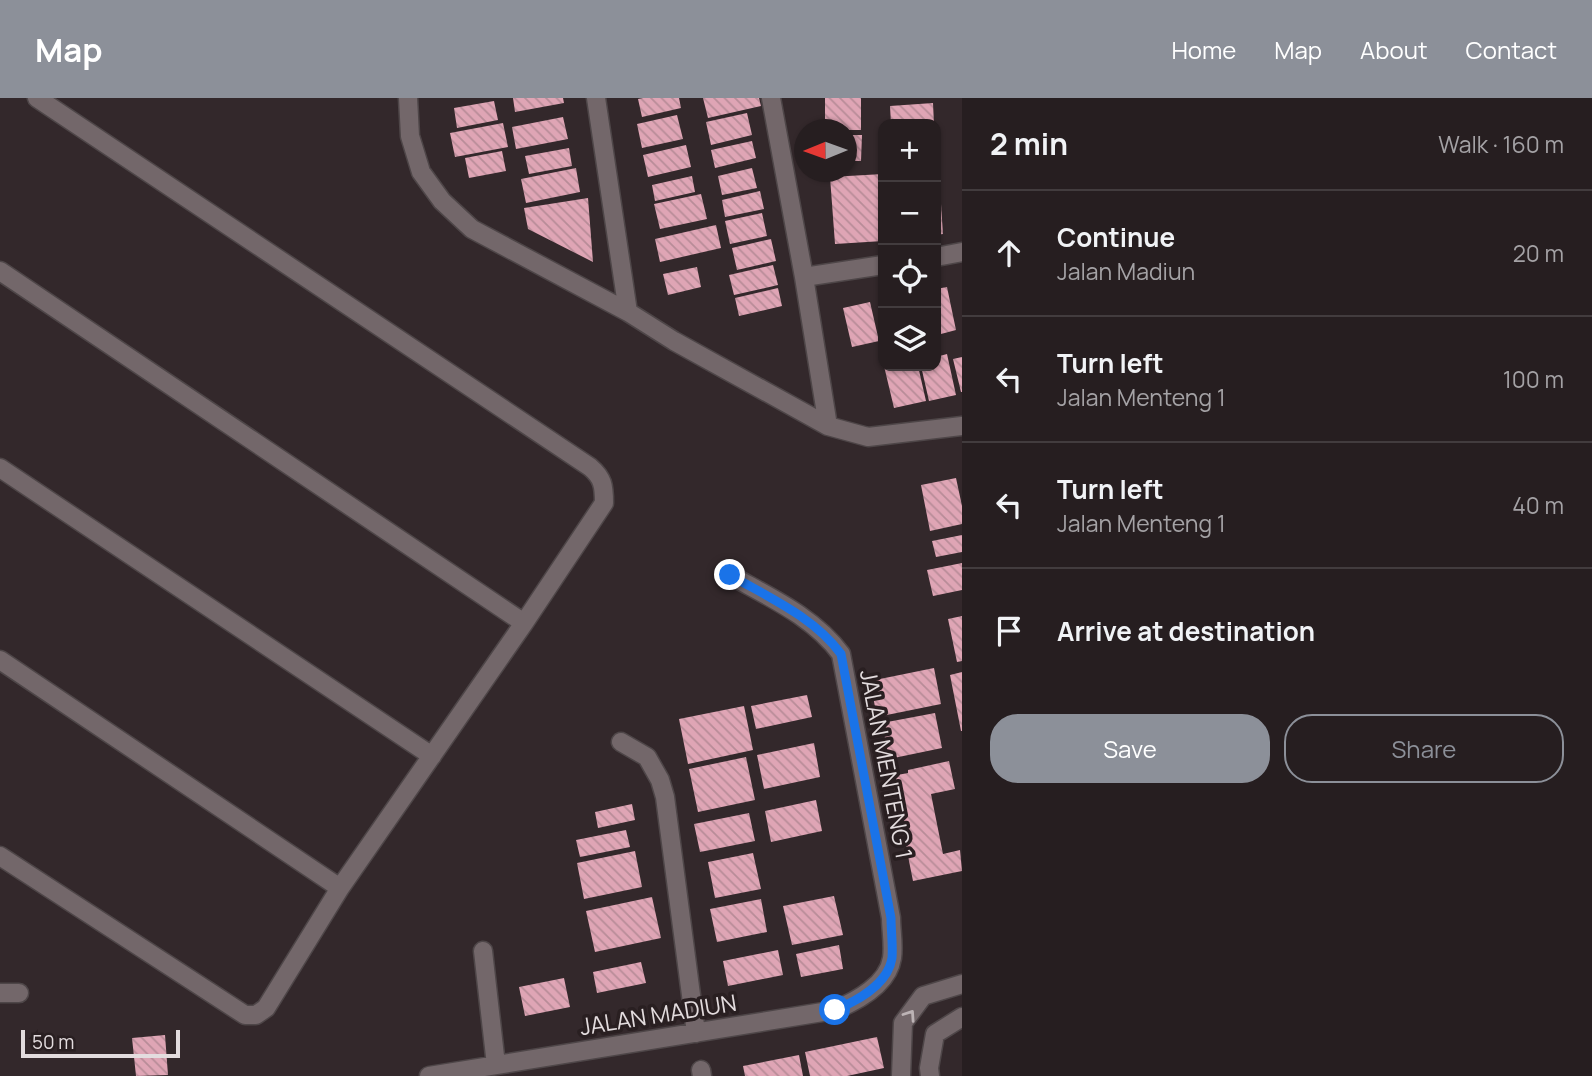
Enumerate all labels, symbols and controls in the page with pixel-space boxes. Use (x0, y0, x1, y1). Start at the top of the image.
text: Map (35, 27, 103, 72)
text: Home (1171, 33, 1236, 66)
text: Map (1274, 33, 1322, 66)
text: About (1360, 33, 1428, 66)
text: Contact (1466, 33, 1557, 66)
north arrow (794, 119, 857, 182)
map controls (878, 119, 941, 371)
button: + (878, 119, 941, 182)
text: 2 min (990, 123, 1068, 164)
text: Walk · 160 m (1438, 128, 1564, 160)
button: − (878, 182, 941, 245)
text: Continue (1057, 219, 1175, 255)
icon: ahead (990, 234, 1028, 272)
text: 20 m (1513, 237, 1564, 269)
button: locate (878, 245, 941, 308)
text: Jalan Madiun (1057, 255, 1195, 287)
button: layers (878, 308, 941, 371)
text: Turn left (1057, 345, 1164, 381)
icon: left (990, 360, 1028, 398)
text: 100 m (1503, 363, 1564, 395)
text: Jalan Menteng 1 (1057, 381, 1226, 413)
text: Turn left (1057, 471, 1164, 507)
icon: left (990, 486, 1028, 524)
text: 40 m (1512, 489, 1564, 521)
text: Jalan Menteng 1 (1057, 507, 1226, 539)
route end (714, 559, 745, 590)
icon: arrive (990, 612, 1028, 650)
text: Arrive at destination (1057, 613, 1315, 649)
street label: JALAN MENTENG 1 (853, 667, 921, 861)
button: Save (990, 714, 1270, 783)
button: Share (1284, 714, 1564, 783)
street label: JALAN MADIUN (577, 986, 739, 1042)
route start (819, 994, 850, 1025)
one-way arrow (902, 1009, 915, 1022)
scale bar (21, 1027, 180, 1059)
text: 50 m (32, 1029, 74, 1055)

